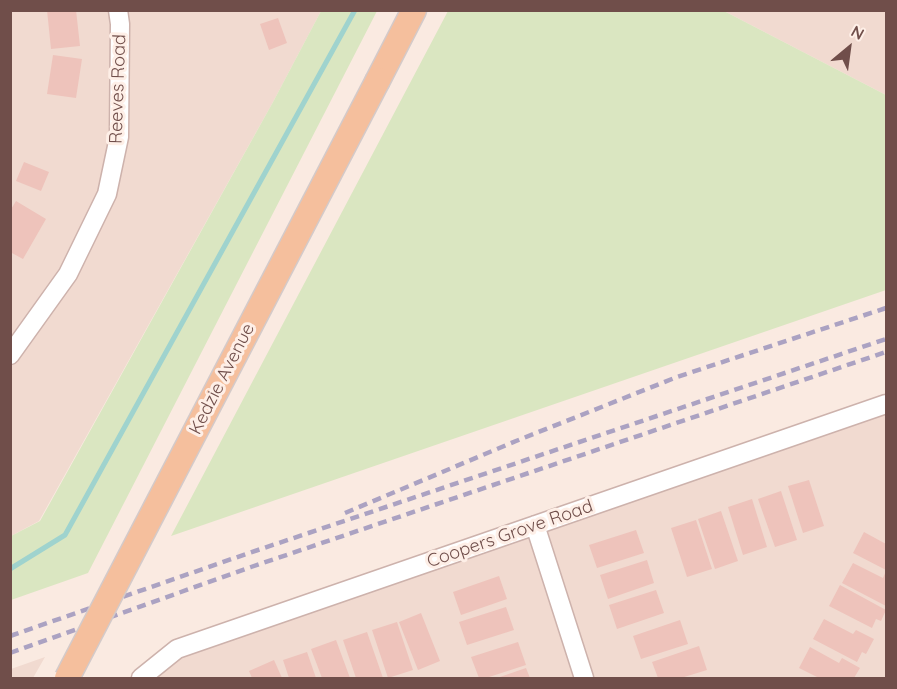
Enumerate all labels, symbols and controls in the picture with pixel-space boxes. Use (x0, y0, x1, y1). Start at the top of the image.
north arrow (819, 18, 879, 78)
text: N (848, 21, 868, 44)
street label: Reeves Road (105, 34, 131, 144)
street label: Kedzie Avenue (185, 320, 259, 438)
street label: Coopers Grove Road (424, 495, 596, 573)

